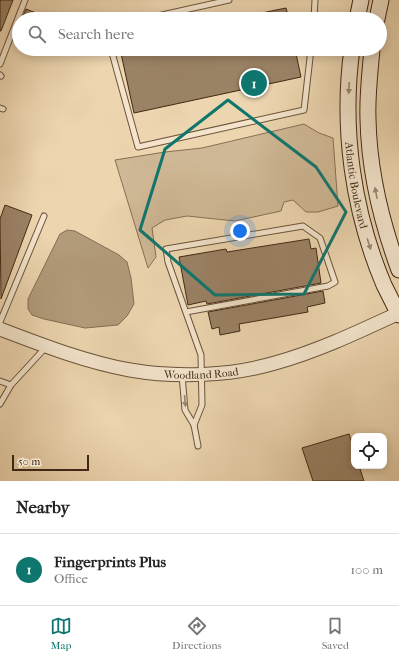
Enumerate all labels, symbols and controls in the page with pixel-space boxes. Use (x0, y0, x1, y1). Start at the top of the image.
search box (12, 12, 387, 56)
icon: search (26, 23, 48, 45)
text: Search here (58, 25, 134, 43)
pin: 1 (241, 68, 267, 98)
one-way arrow (345, 82, 352, 94)
street label: Atlantic Boulevard (342, 140, 370, 231)
one-way arrow (373, 186, 379, 199)
your location (230, 221, 250, 241)
one-way arrow (366, 238, 372, 250)
street label: Woodland Road (163, 365, 240, 382)
one-way arrow (181, 395, 188, 407)
map controls (351, 433, 387, 469)
button: locate (351, 433, 387, 469)
scale bar (12, 453, 89, 472)
text: 50 m (18, 455, 40, 468)
text: Nearby (16, 497, 70, 517)
text: Fingerprints Plus (54, 553, 166, 571)
text: 1 (27, 562, 31, 577)
text: 100 m (350, 562, 383, 577)
text: Office (54, 571, 88, 586)
tab: Map (50, 615, 72, 652)
tab: Directions (172, 615, 222, 652)
tab: Saved (322, 615, 349, 652)

